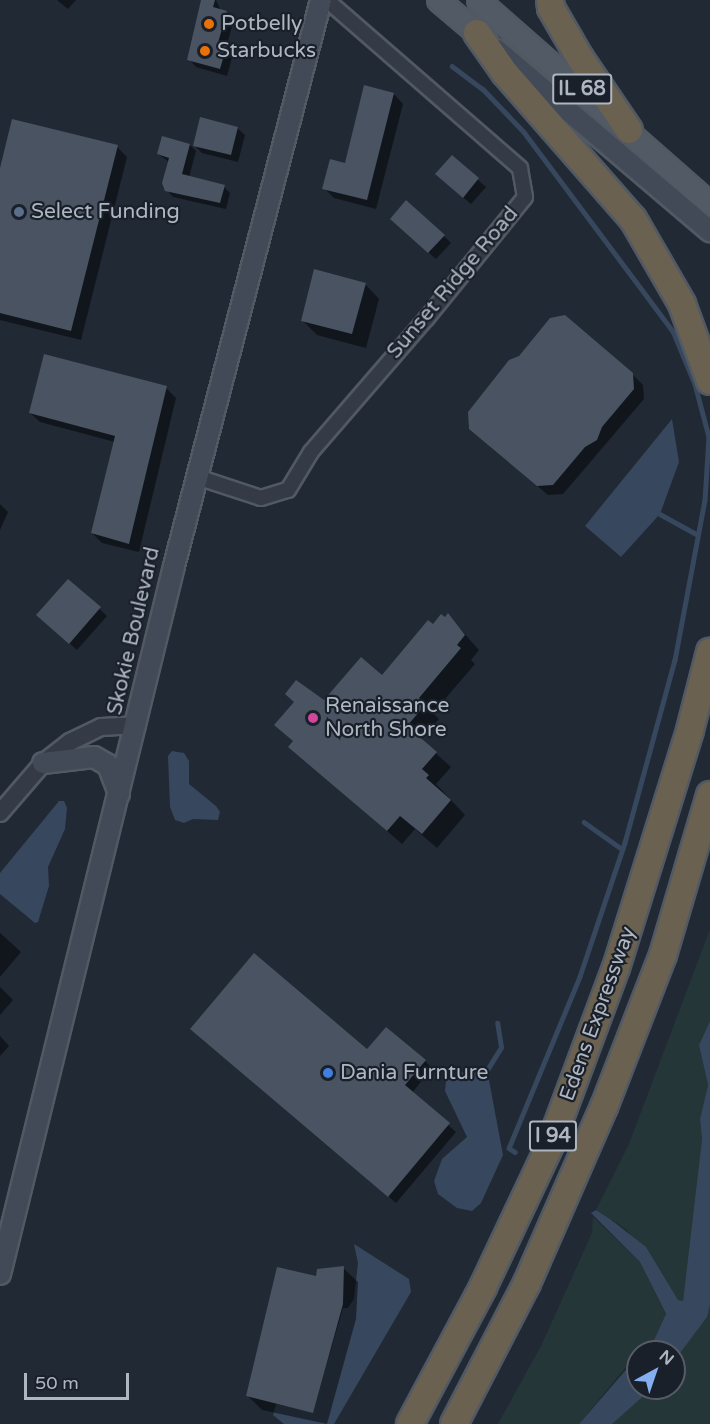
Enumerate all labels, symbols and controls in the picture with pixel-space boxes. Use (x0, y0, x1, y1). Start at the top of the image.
place label: Potbelly (221, 11, 302, 37)
marker: Potbelly (202, 17, 216, 31)
place label: Starbucks (217, 38, 316, 64)
marker: Starbucks (198, 44, 212, 58)
road number: IL 68 (552, 72, 612, 106)
place label: Select Funding (31, 199, 180, 225)
street label: Sunset Ridge Road (382, 202, 524, 364)
marker: Select Funding (12, 205, 26, 219)
street label: Skokie Boulevard (102, 545, 166, 717)
place label: Renaissance North Shore (325, 693, 449, 743)
marker: Renaissance North Shore (306, 711, 320, 725)
street label: Edens Expressway (555, 923, 641, 1105)
place label: Dania Furnture (340, 1060, 488, 1086)
marker: Dania Furnture (321, 1066, 335, 1080)
road number: I 94 (528, 1119, 578, 1153)
north arrow (626, 1340, 686, 1400)
text: N (655, 1346, 678, 1370)
scale bar (27, 1361, 132, 1399)
text: 50 m (35, 1372, 79, 1394)

